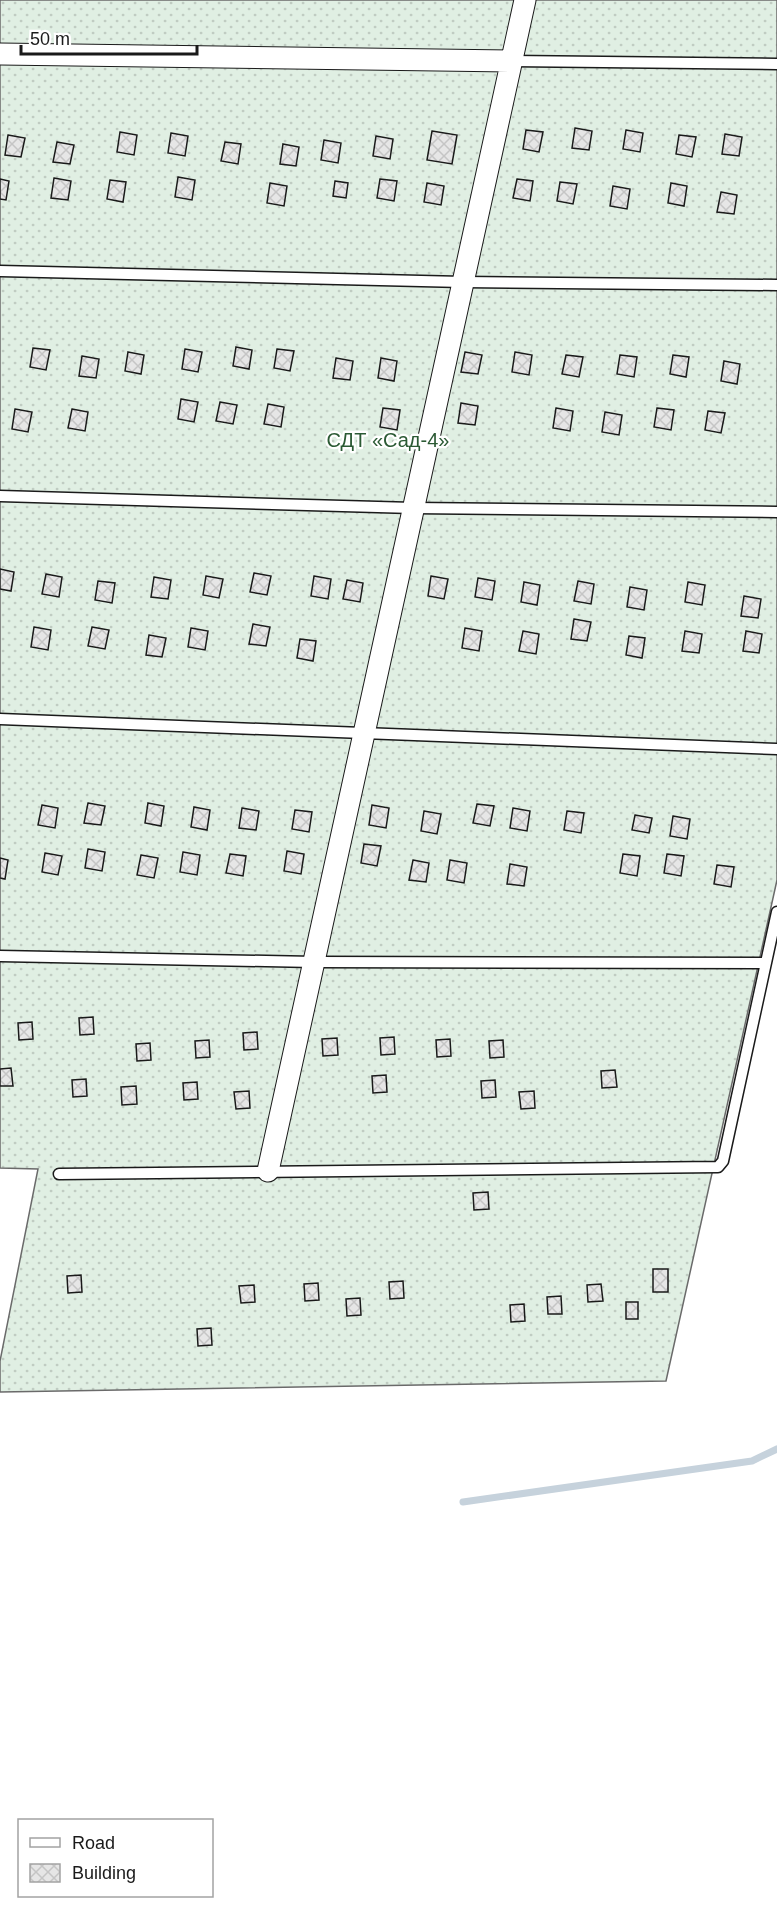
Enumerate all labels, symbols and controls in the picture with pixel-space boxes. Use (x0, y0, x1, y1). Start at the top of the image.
scale bar (21, 18, 196, 56)
text: 50 m (30, 29, 70, 49)
park label: СДТ «Сад-4» (327, 429, 449, 451)
legend (18, 1819, 213, 1897)
text: Road (72, 1833, 115, 1853)
text: Building (72, 1863, 136, 1883)

